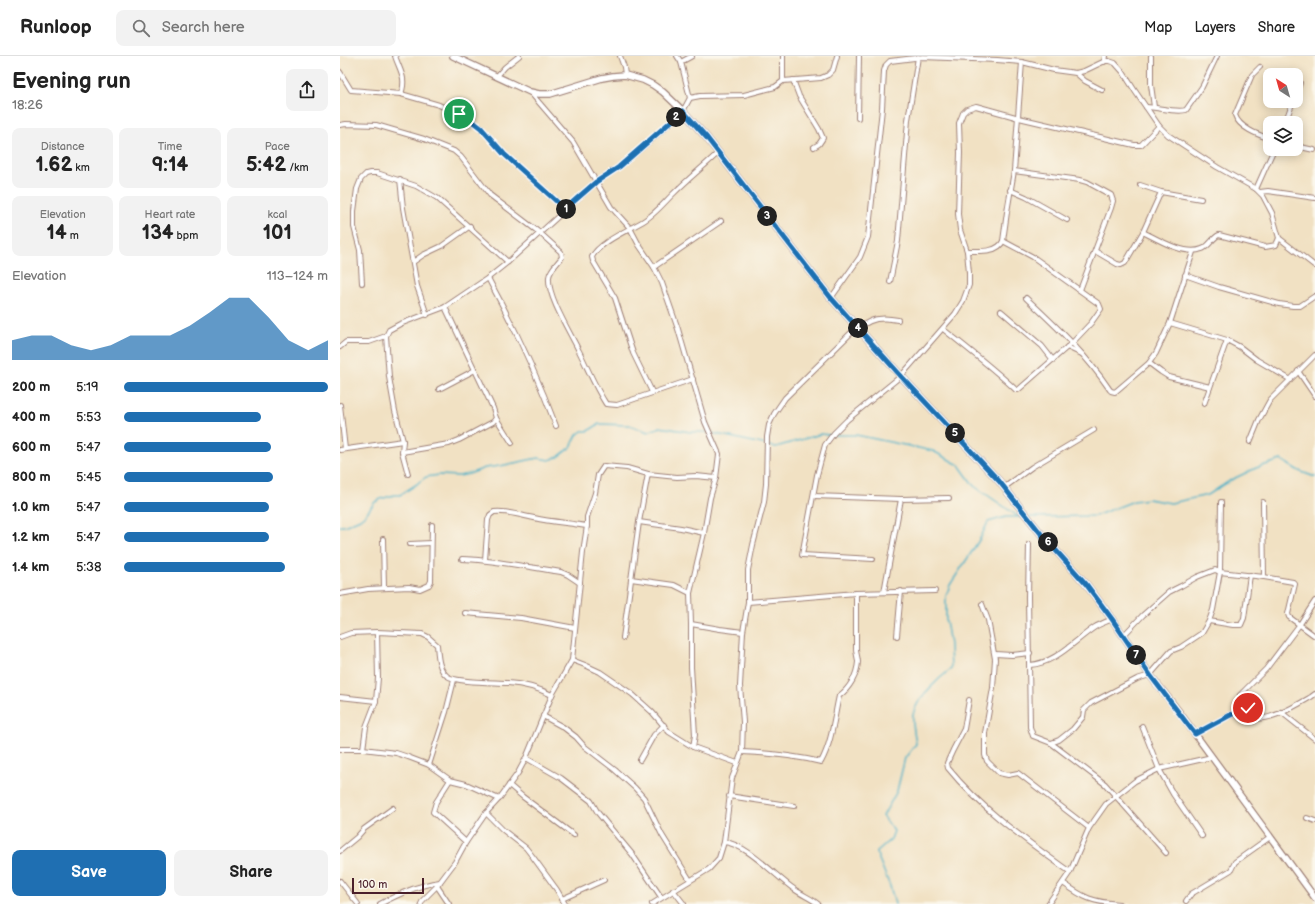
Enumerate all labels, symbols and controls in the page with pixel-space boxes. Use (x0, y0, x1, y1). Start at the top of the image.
search box (116, 10, 396, 46)
text: Runloop (20, 16, 92, 39)
icon: search (130, 17, 152, 39)
text: Search here (162, 18, 245, 37)
text: Map (1144, 19, 1172, 36)
text: Layers (1194, 19, 1236, 36)
text: Share (1258, 19, 1295, 36)
text: Evening run (12, 68, 131, 95)
north arrow (1263, 68, 1303, 108)
map controls (1263, 68, 1303, 156)
button: share (286, 69, 328, 111)
text: 18:26 (12, 97, 43, 113)
pin (442, 97, 476, 131)
icon: arrive (448, 103, 470, 125)
pin: 2 (666, 107, 686, 127)
text: 2 (673, 110, 679, 123)
button: layers (1263, 116, 1303, 156)
text: Distance (41, 140, 85, 153)
text: Time (158, 140, 182, 153)
text: Pace (265, 140, 290, 153)
text: 1.62 (35, 153, 72, 177)
text: 9:14 (152, 153, 188, 177)
text: 5:42 (246, 153, 286, 177)
text: km (72, 161, 90, 174)
text: /km (286, 161, 309, 174)
pin: 1 (556, 199, 576, 219)
text: 1 (564, 202, 568, 215)
pin: 3 (757, 206, 777, 226)
text: Elevation (40, 208, 86, 221)
text: Heart rate (145, 208, 195, 221)
text: kcal (267, 208, 287, 221)
text: 3 (764, 209, 770, 222)
text: 14 (47, 221, 67, 245)
text: 134 (142, 221, 174, 245)
text: 101 (263, 221, 292, 245)
text: m (67, 229, 79, 242)
text: bpm (174, 229, 198, 242)
text: Elevation (12, 268, 66, 284)
text: 113–124 m (267, 268, 328, 284)
pin: 4 (848, 318, 868, 338)
text: 4 (855, 321, 861, 334)
text: 200 m (12, 379, 50, 395)
text: 5:19 (76, 379, 99, 395)
text: 400 m (12, 409, 50, 425)
text: 5:53 (76, 409, 102, 425)
pin: 5 (945, 423, 965, 443)
text: 5 (952, 426, 958, 439)
text: 600 m (12, 439, 51, 455)
text: 5:47 (76, 439, 100, 455)
text: 800 m (12, 469, 51, 485)
text: 5:45 (76, 469, 101, 485)
text: 1.0 km (12, 499, 50, 515)
text: 5:47 (76, 499, 100, 515)
text: 1.2 km (12, 529, 50, 545)
text: 5:47 (76, 529, 100, 545)
pin: 6 (1038, 532, 1058, 552)
text: 6 (1045, 535, 1051, 548)
text: 1.4 km (12, 559, 49, 575)
text: 5:38 (76, 559, 102, 575)
pin: 7 (1126, 645, 1146, 665)
text: 7 (1133, 648, 1139, 661)
pin (1231, 691, 1265, 725)
icon: check (1237, 697, 1259, 719)
button: Save (12, 850, 166, 896)
button: Share (174, 850, 328, 896)
scale bar (352, 876, 424, 895)
text: 100 m (358, 878, 387, 891)

